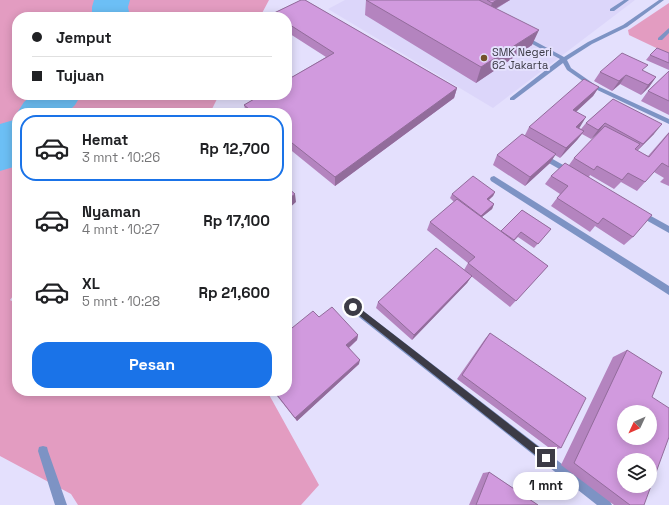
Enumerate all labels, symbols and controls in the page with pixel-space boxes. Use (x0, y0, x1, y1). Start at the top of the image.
text: Jemput (56, 28, 112, 47)
place label: SMK Negeri 62 Jakarta (492, 45, 552, 72)
marker: SMK Negeri 62 Jakarta (479, 53, 489, 63)
text: Tujuan (56, 66, 104, 85)
icon: car (34, 130, 70, 166)
text: Hemat (82, 130, 128, 149)
text: Rp 12,700 (200, 139, 270, 158)
text: 3 mnt · 10:26 (82, 149, 160, 166)
icon: car (34, 202, 70, 238)
text: Nyaman (82, 202, 141, 221)
text: Rp 17,100 (203, 211, 270, 230)
text: 4 mnt · 10:27 (82, 221, 160, 238)
icon: car (34, 274, 70, 310)
text: XL (82, 274, 100, 293)
text: Rp 21,600 (198, 283, 270, 302)
text: 5 mnt · 10:28 (82, 293, 160, 310)
route start (344, 298, 362, 316)
button: Pesan (32, 342, 272, 388)
north arrow (617, 405, 657, 445)
map controls (617, 405, 657, 493)
route end (537, 449, 555, 467)
button: layers (617, 453, 657, 493)
callout: 1 mnt (513, 472, 579, 500)
text: 1 mnt (529, 477, 563, 494)

